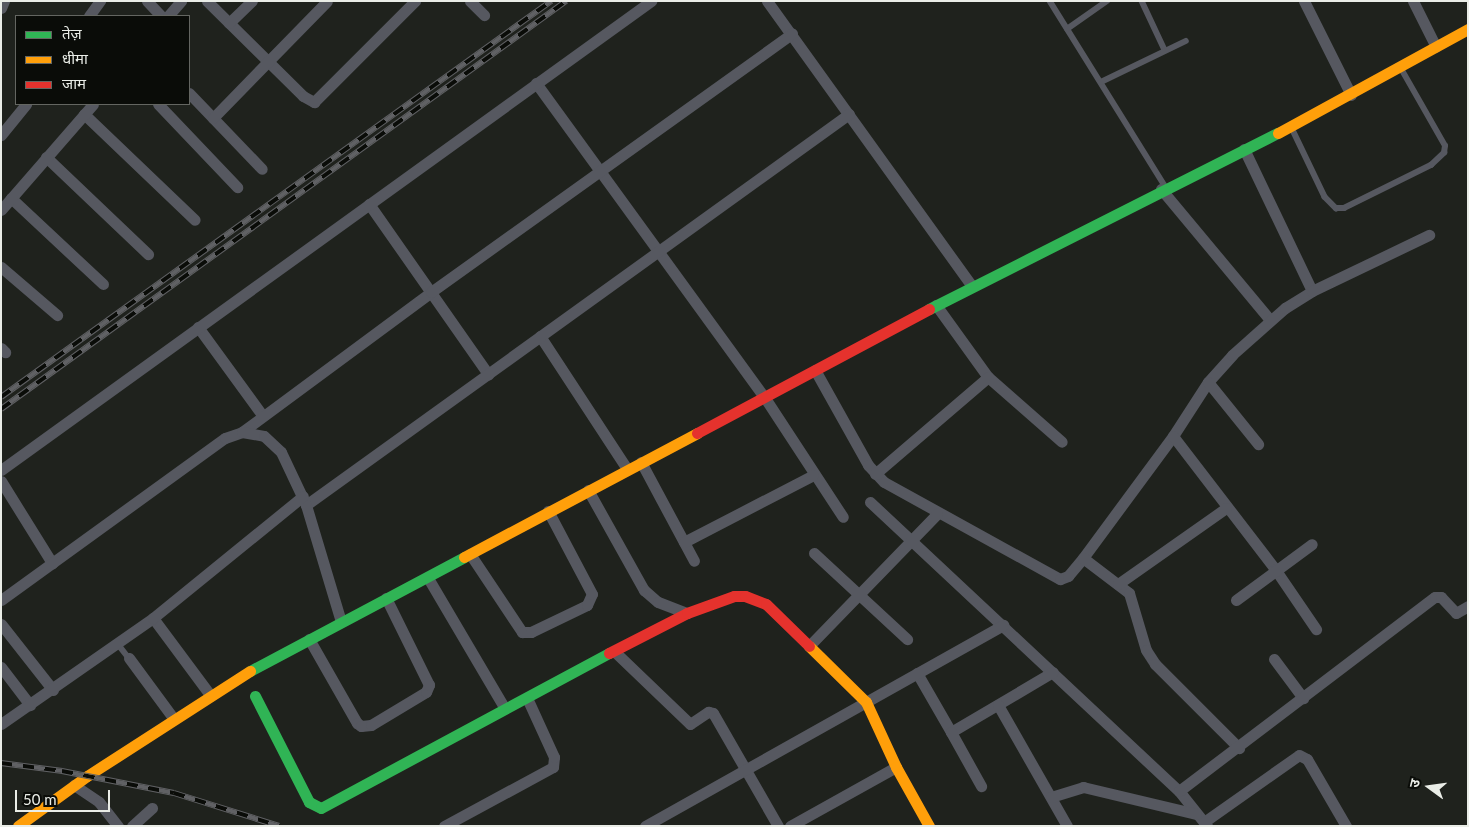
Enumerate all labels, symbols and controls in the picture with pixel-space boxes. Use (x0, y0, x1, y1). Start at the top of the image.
legend (15, 15, 190, 105)
text: तेज़ (62, 24, 82, 42)
text: धीमा (62, 49, 88, 67)
text: जाम (62, 74, 86, 92)
north arrow (1404, 762, 1454, 812)
text: उ (1405, 777, 1423, 789)
scale bar (18, 780, 112, 812)
text: 50 m (23, 790, 57, 808)

